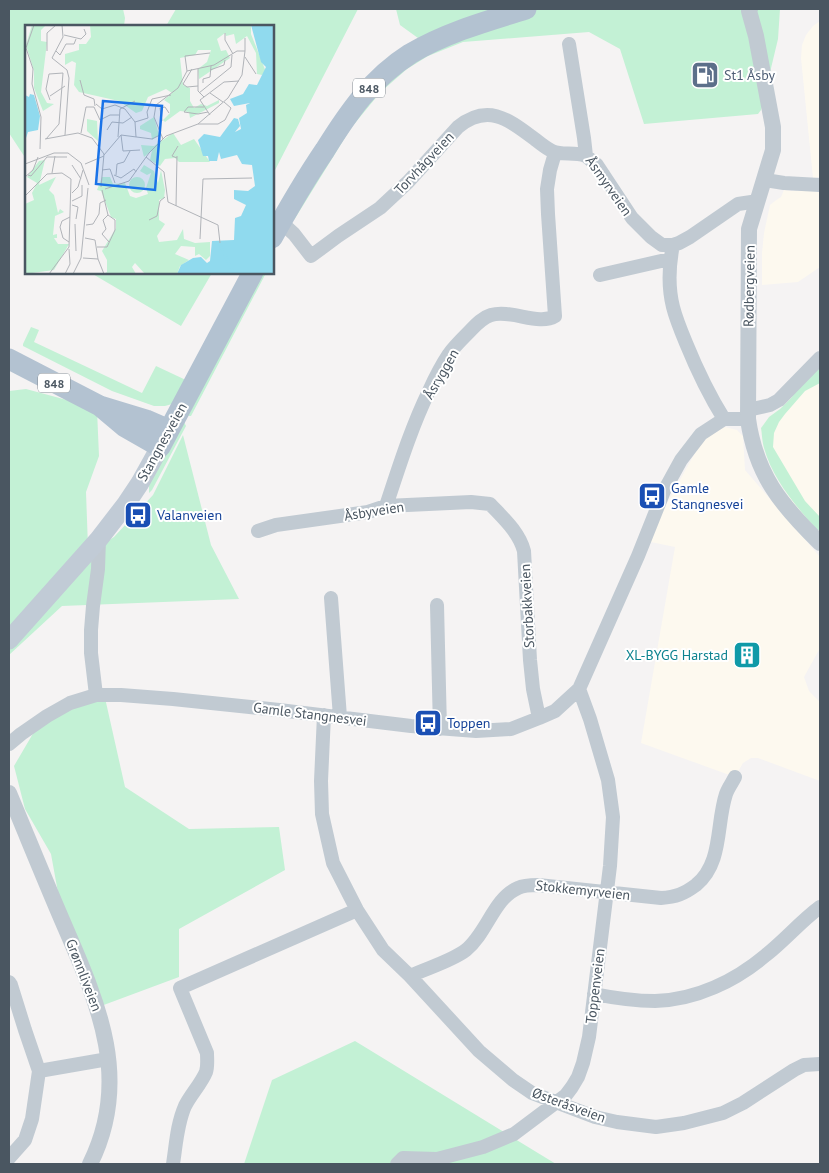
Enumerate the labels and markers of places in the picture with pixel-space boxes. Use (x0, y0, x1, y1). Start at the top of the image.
fuel station icon: St1 Åsby (690, 60, 720, 90)
place label: St1 Åsby (724, 66, 776, 84)
place label: Gamle Stangnesvei (671, 479, 743, 513)
bus stop icon: Gamle Stangnesvei (637, 481, 667, 511)
bus stop icon: Valanveien (123, 500, 153, 530)
place label: Valanveien (156, 506, 222, 524)
building icon: XL-BYGG Harstad (732, 640, 762, 670)
place label: XL-BYGG Harstad (626, 646, 728, 664)
bus stop icon: Toppen (413, 708, 443, 738)
place label: Toppen (447, 714, 490, 732)

